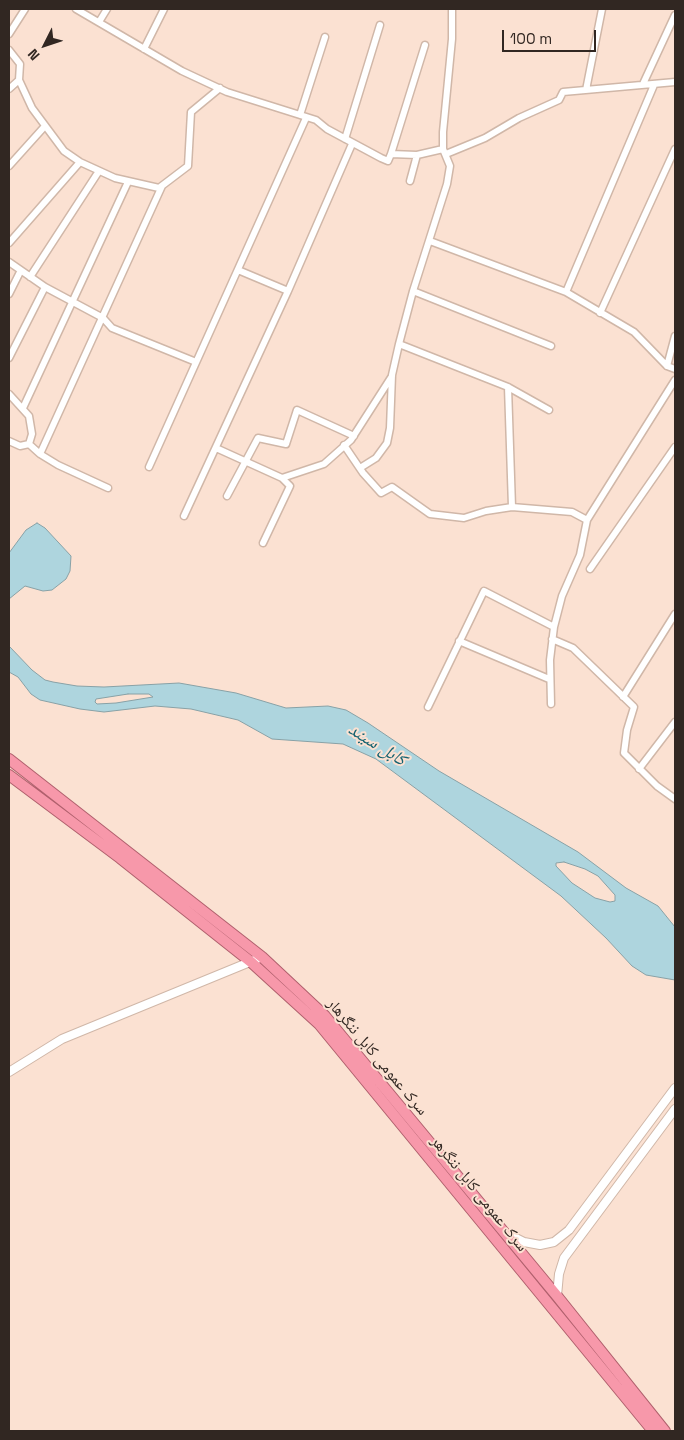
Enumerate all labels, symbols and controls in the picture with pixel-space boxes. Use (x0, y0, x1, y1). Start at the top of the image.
north arrow (20, 20, 70, 70)
scale bar (504, 20, 598, 52)
text: 100 m (510, 29, 552, 48)
text: N (24, 45, 44, 64)
water label: کابل سيند (344, 719, 410, 771)
street label: سرک عمومی کابل ننگرهار (322, 994, 432, 1120)
street label: سرک عمومی کابل ننگرهر (426, 1132, 532, 1256)

